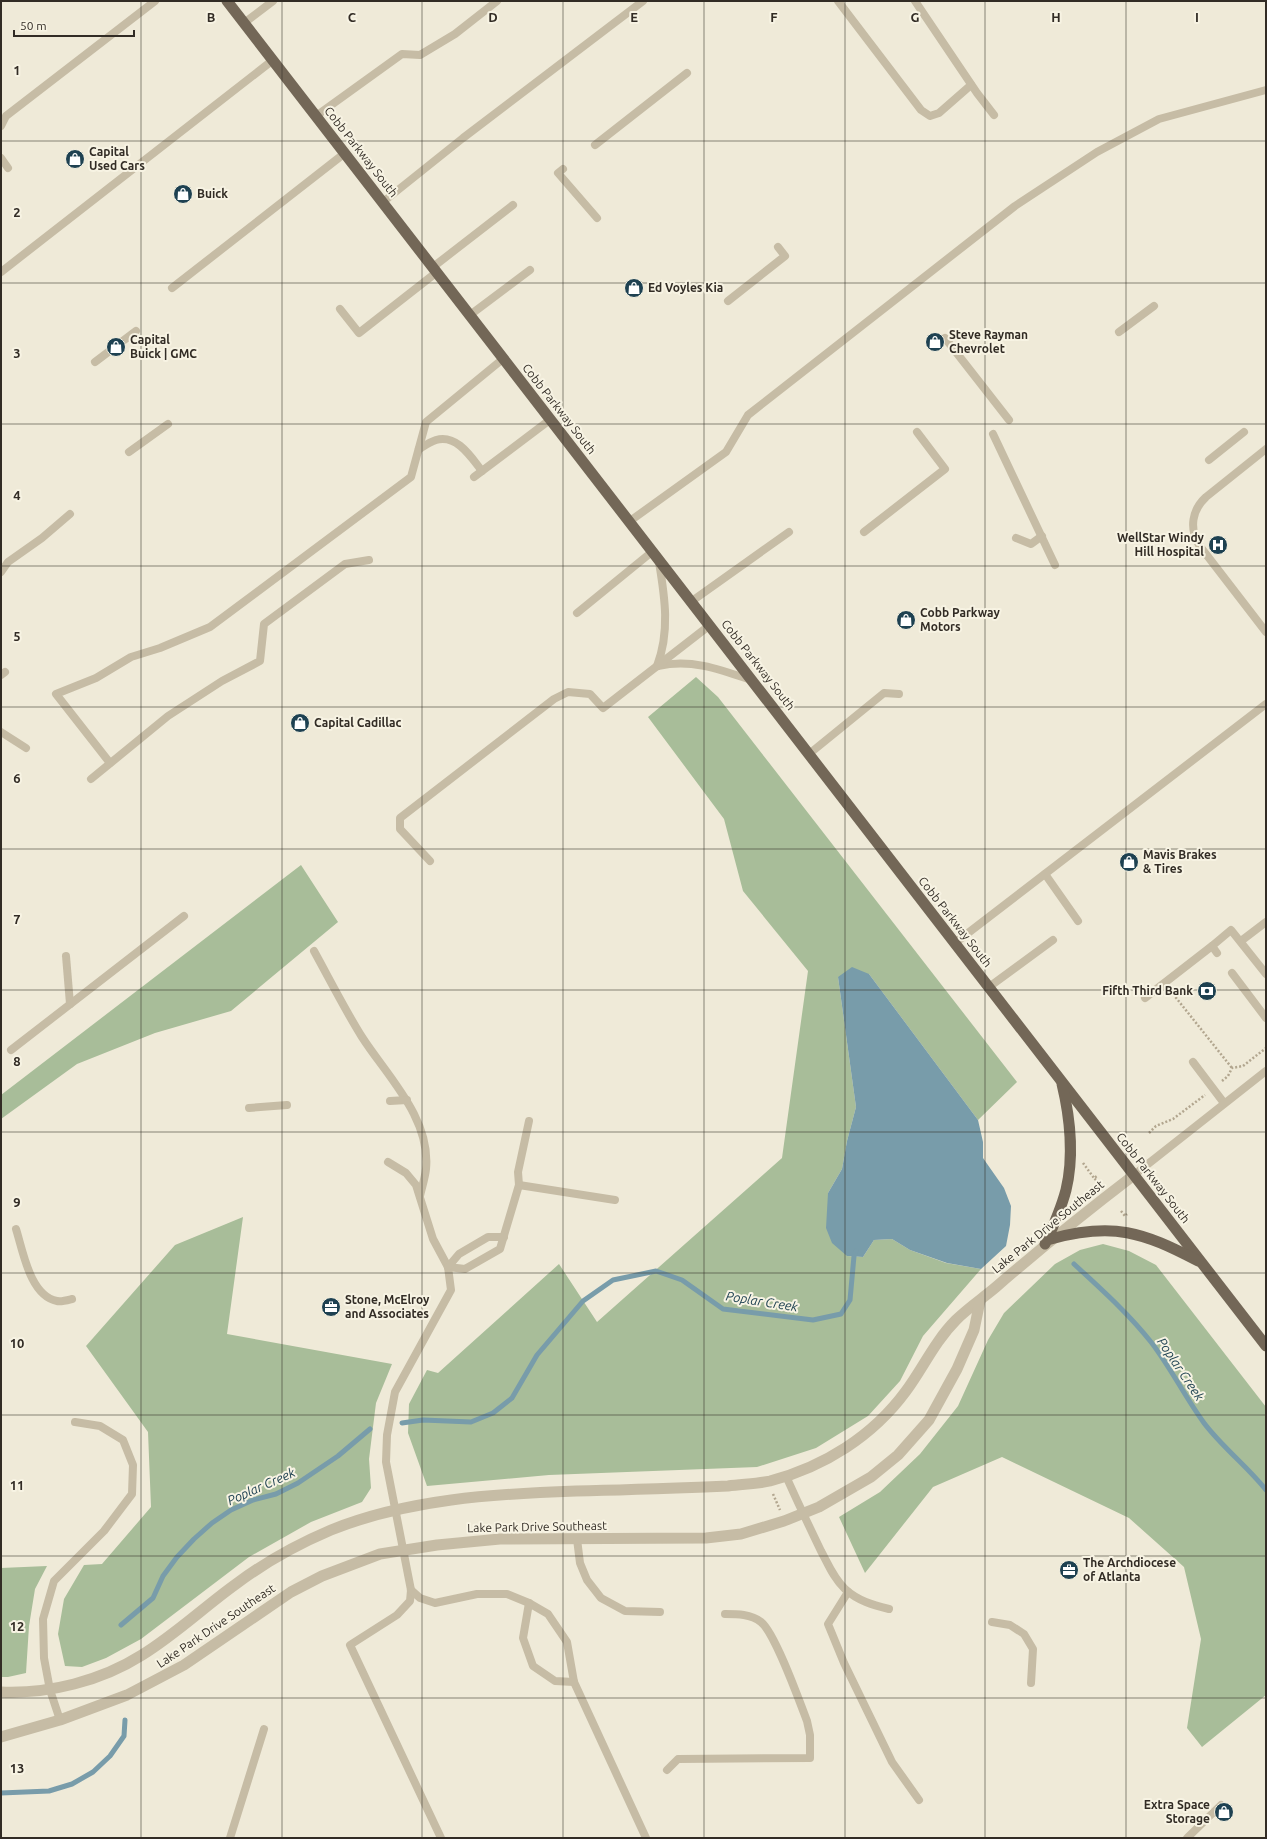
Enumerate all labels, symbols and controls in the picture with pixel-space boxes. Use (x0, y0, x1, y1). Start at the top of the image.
text: B (207, 10, 216, 24)
text: C (348, 10, 357, 24)
text: D (488, 10, 498, 24)
text: E (630, 10, 638, 24)
text: F (770, 10, 778, 24)
text: G (911, 10, 920, 24)
text: H (1051, 10, 1061, 24)
text: I (1195, 10, 1199, 24)
scale bar (14, 12, 134, 38)
text: 50 m (20, 19, 47, 32)
text: 1 (13, 63, 21, 77)
street label: Cobb Parkway South (322, 104, 401, 199)
place label: Capital Used Cars (89, 145, 145, 172)
shop icon: Capital Used Cars (64, 148, 86, 170)
shop icon: Buick (172, 183, 194, 205)
place label: Buick (197, 187, 228, 200)
text: 2 (13, 205, 21, 219)
shop icon: Ed Voyles Kia (623, 277, 645, 299)
place label: Ed Voyles Kia (648, 281, 723, 294)
place label: Steve Rayman Chevrolet (949, 328, 1028, 355)
shop icon: Steve Rayman Chevrolet (924, 331, 946, 353)
place label: Capital Buick | GMC (130, 333, 197, 360)
shop icon: Capital Buick | GMC (105, 336, 127, 358)
text: 3 (13, 346, 21, 360)
street label: Cobb Parkway South (520, 361, 599, 456)
text: 4 (13, 488, 21, 502)
place label: WellStar Windy Hill Hospital (1117, 531, 1205, 558)
hospital icon: WellStar Windy Hill Hospital (1207, 534, 1229, 556)
place label: Cobb Parkway Motors (920, 606, 1000, 633)
shop icon: Cobb Parkway Motors (895, 609, 917, 631)
street label: Cobb Parkway South (719, 617, 798, 712)
text: 5 (13, 629, 21, 643)
shop icon: Capital Cadillac (289, 712, 311, 734)
place label: Capital Cadillac (314, 716, 402, 729)
text: 6 (13, 771, 21, 785)
place label: Mavis Brakes & Tires (1143, 848, 1217, 875)
shop icon: Mavis Brakes & Tires (1118, 851, 1140, 873)
street label: Cobb Parkway South (916, 874, 995, 969)
text: 7 (13, 912, 21, 926)
bank icon: Fifth Third Bank (1196, 980, 1218, 1002)
place label: Fifth Third Bank (1102, 984, 1193, 997)
text: 8 (13, 1054, 21, 1068)
street label: Cobb Parkway South (1114, 1130, 1193, 1225)
street label: Lake Park Drive Southeast (989, 1177, 1106, 1276)
text: 9 (13, 1195, 21, 1209)
water label: Poplar Creek (725, 1288, 799, 1314)
place label: Stone, McElroy and Associates (345, 1293, 430, 1320)
office icon: Stone, McElroy and Associates (320, 1296, 342, 1318)
water label: Poplar Creek (1155, 1335, 1207, 1403)
text: 10 (10, 1336, 24, 1350)
water label: Poplar Creek (225, 1465, 297, 1507)
text: 11 (10, 1478, 24, 1492)
street label: Lake Park Drive Southeast (467, 1519, 607, 1534)
place label: The Archdiocese of Atlanta (1083, 1556, 1176, 1583)
office icon: The Archdiocese of Atlanta (1058, 1559, 1080, 1581)
street label: Lake Park Drive Southeast (154, 1581, 277, 1670)
text: 12 (10, 1619, 24, 1633)
text: 13 (10, 1761, 24, 1775)
place label: Extra Space Storage (1144, 1798, 1210, 1825)
shop icon: Extra Space Storage (1213, 1801, 1235, 1823)

